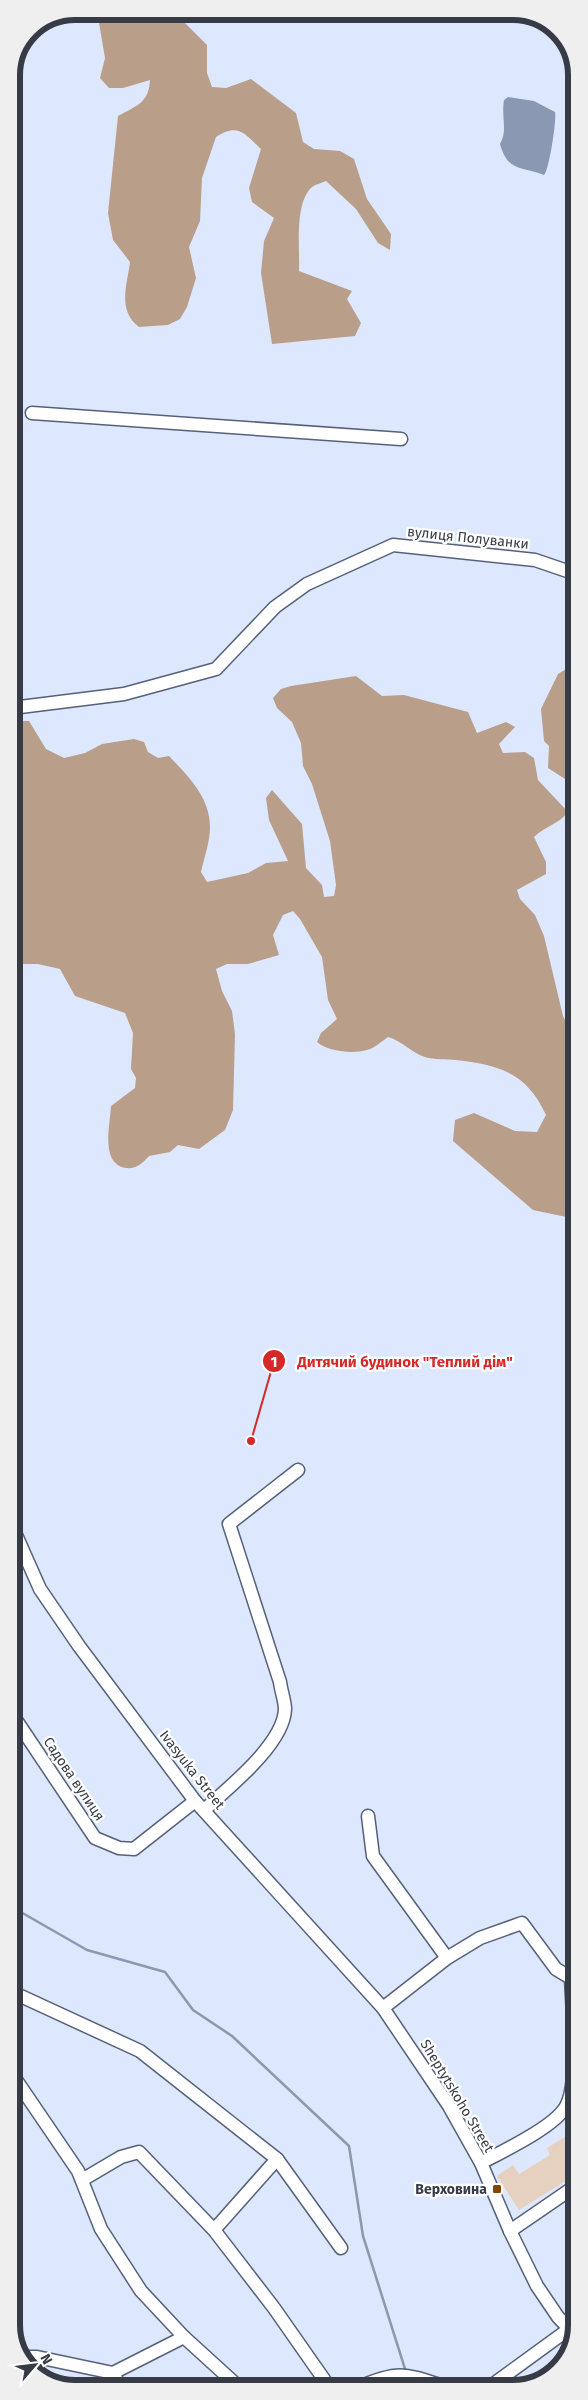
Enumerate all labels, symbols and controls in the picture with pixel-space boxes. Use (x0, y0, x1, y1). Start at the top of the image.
street label: вулиця Полуванки (406, 523, 530, 553)
callout: Дитячий будинок "Теплий дім" (262, 1346, 522, 1376)
text: 1 (271, 1353, 277, 1371)
text: Дитячий будинок "Теплий дім" (296, 1353, 513, 1371)
street label: Ivasyuka Street (156, 1727, 229, 1814)
street label: Садова вулиця (40, 1734, 108, 1824)
street label: Sheptytskoho Street (417, 2037, 498, 2156)
place label: Верховина (415, 2181, 487, 2198)
marker: Верховина (491, 2183, 503, 2195)
north arrow (10, 2340, 60, 2390)
text: N (36, 2351, 56, 2367)

